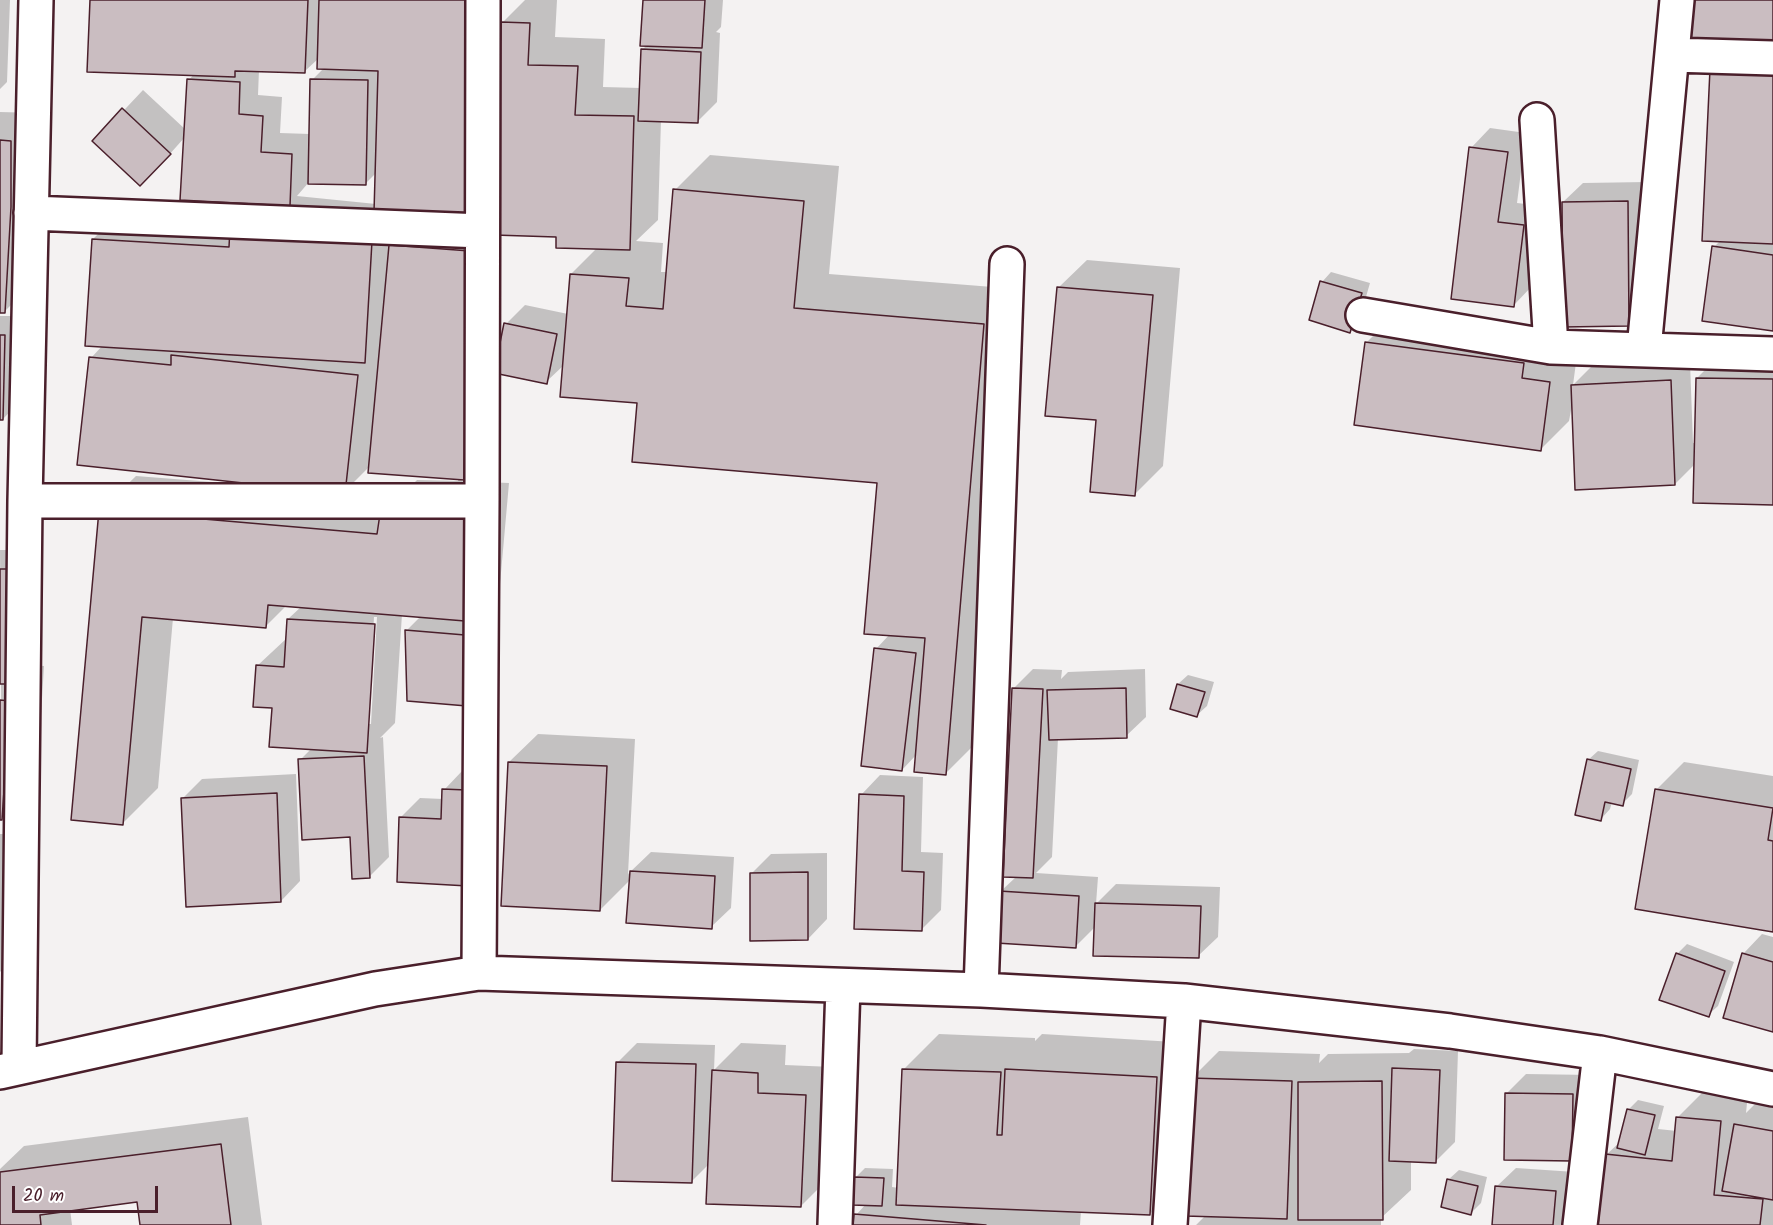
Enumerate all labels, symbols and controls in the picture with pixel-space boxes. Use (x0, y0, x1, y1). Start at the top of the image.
scale bar (15, 1174, 160, 1212)
text: 20 m (23, 1182, 64, 1211)

